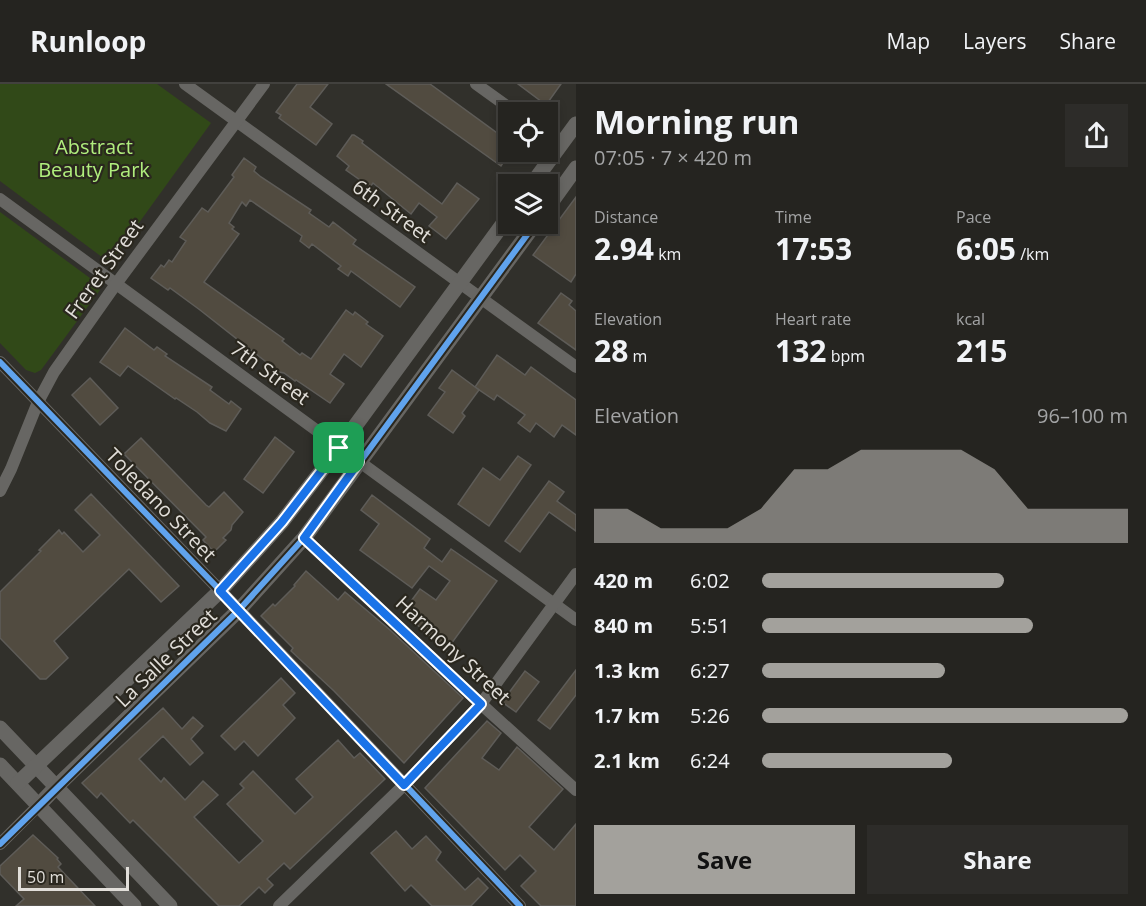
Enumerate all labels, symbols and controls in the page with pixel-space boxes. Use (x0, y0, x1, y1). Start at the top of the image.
text: Runloop (30, 22, 146, 60)
text: Map (887, 27, 930, 55)
text: Layers (963, 27, 1027, 55)
text: Share (1060, 27, 1116, 55)
text: Morning run (594, 99, 800, 144)
map controls (498, 102, 558, 234)
button: locate (498, 102, 558, 162)
button: share (1065, 104, 1128, 167)
park label: Abstract Beauty Park (38, 133, 150, 183)
text: 07:05 · 7 × 420 m (594, 144, 752, 171)
street label: 6th Street (347, 173, 437, 249)
button: layers (498, 174, 558, 234)
text: Distance (594, 206, 658, 228)
text: Time (775, 206, 812, 228)
text: Pace (956, 206, 991, 228)
street label: Freret Street (58, 213, 149, 324)
text: 2.94 (594, 228, 654, 269)
text: 17:53 (775, 228, 852, 269)
text: 6:05 (956, 228, 1016, 269)
text: km (654, 243, 681, 265)
text: /km (1016, 243, 1049, 265)
text: Elevation (594, 308, 662, 330)
text: Heart rate (775, 308, 851, 330)
text: kcal (956, 308, 985, 330)
text: 28 (594, 330, 628, 371)
text: 132 (775, 330, 826, 371)
text: 215 (956, 330, 1007, 371)
street label: 7th Street (225, 335, 315, 411)
text: m (628, 345, 647, 367)
text: bpm (826, 345, 865, 367)
text: Elevation (594, 402, 679, 429)
text: 96–100 m (1037, 402, 1128, 429)
pin (313, 422, 364, 473)
icon: arrive (322, 431, 355, 464)
street label: Toledano Street (100, 442, 222, 567)
text: 420 m (594, 567, 653, 594)
text: 6:02 (690, 567, 730, 594)
street label: Harmony Street (390, 589, 517, 710)
street label: La Salle Street (109, 602, 222, 713)
text: 840 m (594, 612, 653, 639)
text: 5:51 (690, 612, 730, 639)
text: 1.3 km (594, 657, 660, 684)
text: 6:27 (690, 657, 730, 684)
text: 1.7 km (594, 702, 660, 729)
text: 5:26 (690, 702, 730, 729)
text: 2.1 km (594, 747, 660, 774)
text: 6:24 (690, 747, 730, 774)
button: Save (594, 825, 855, 894)
button: Share (867, 825, 1128, 894)
scale bar (18, 864, 129, 892)
text: 50 m (27, 866, 64, 888)

